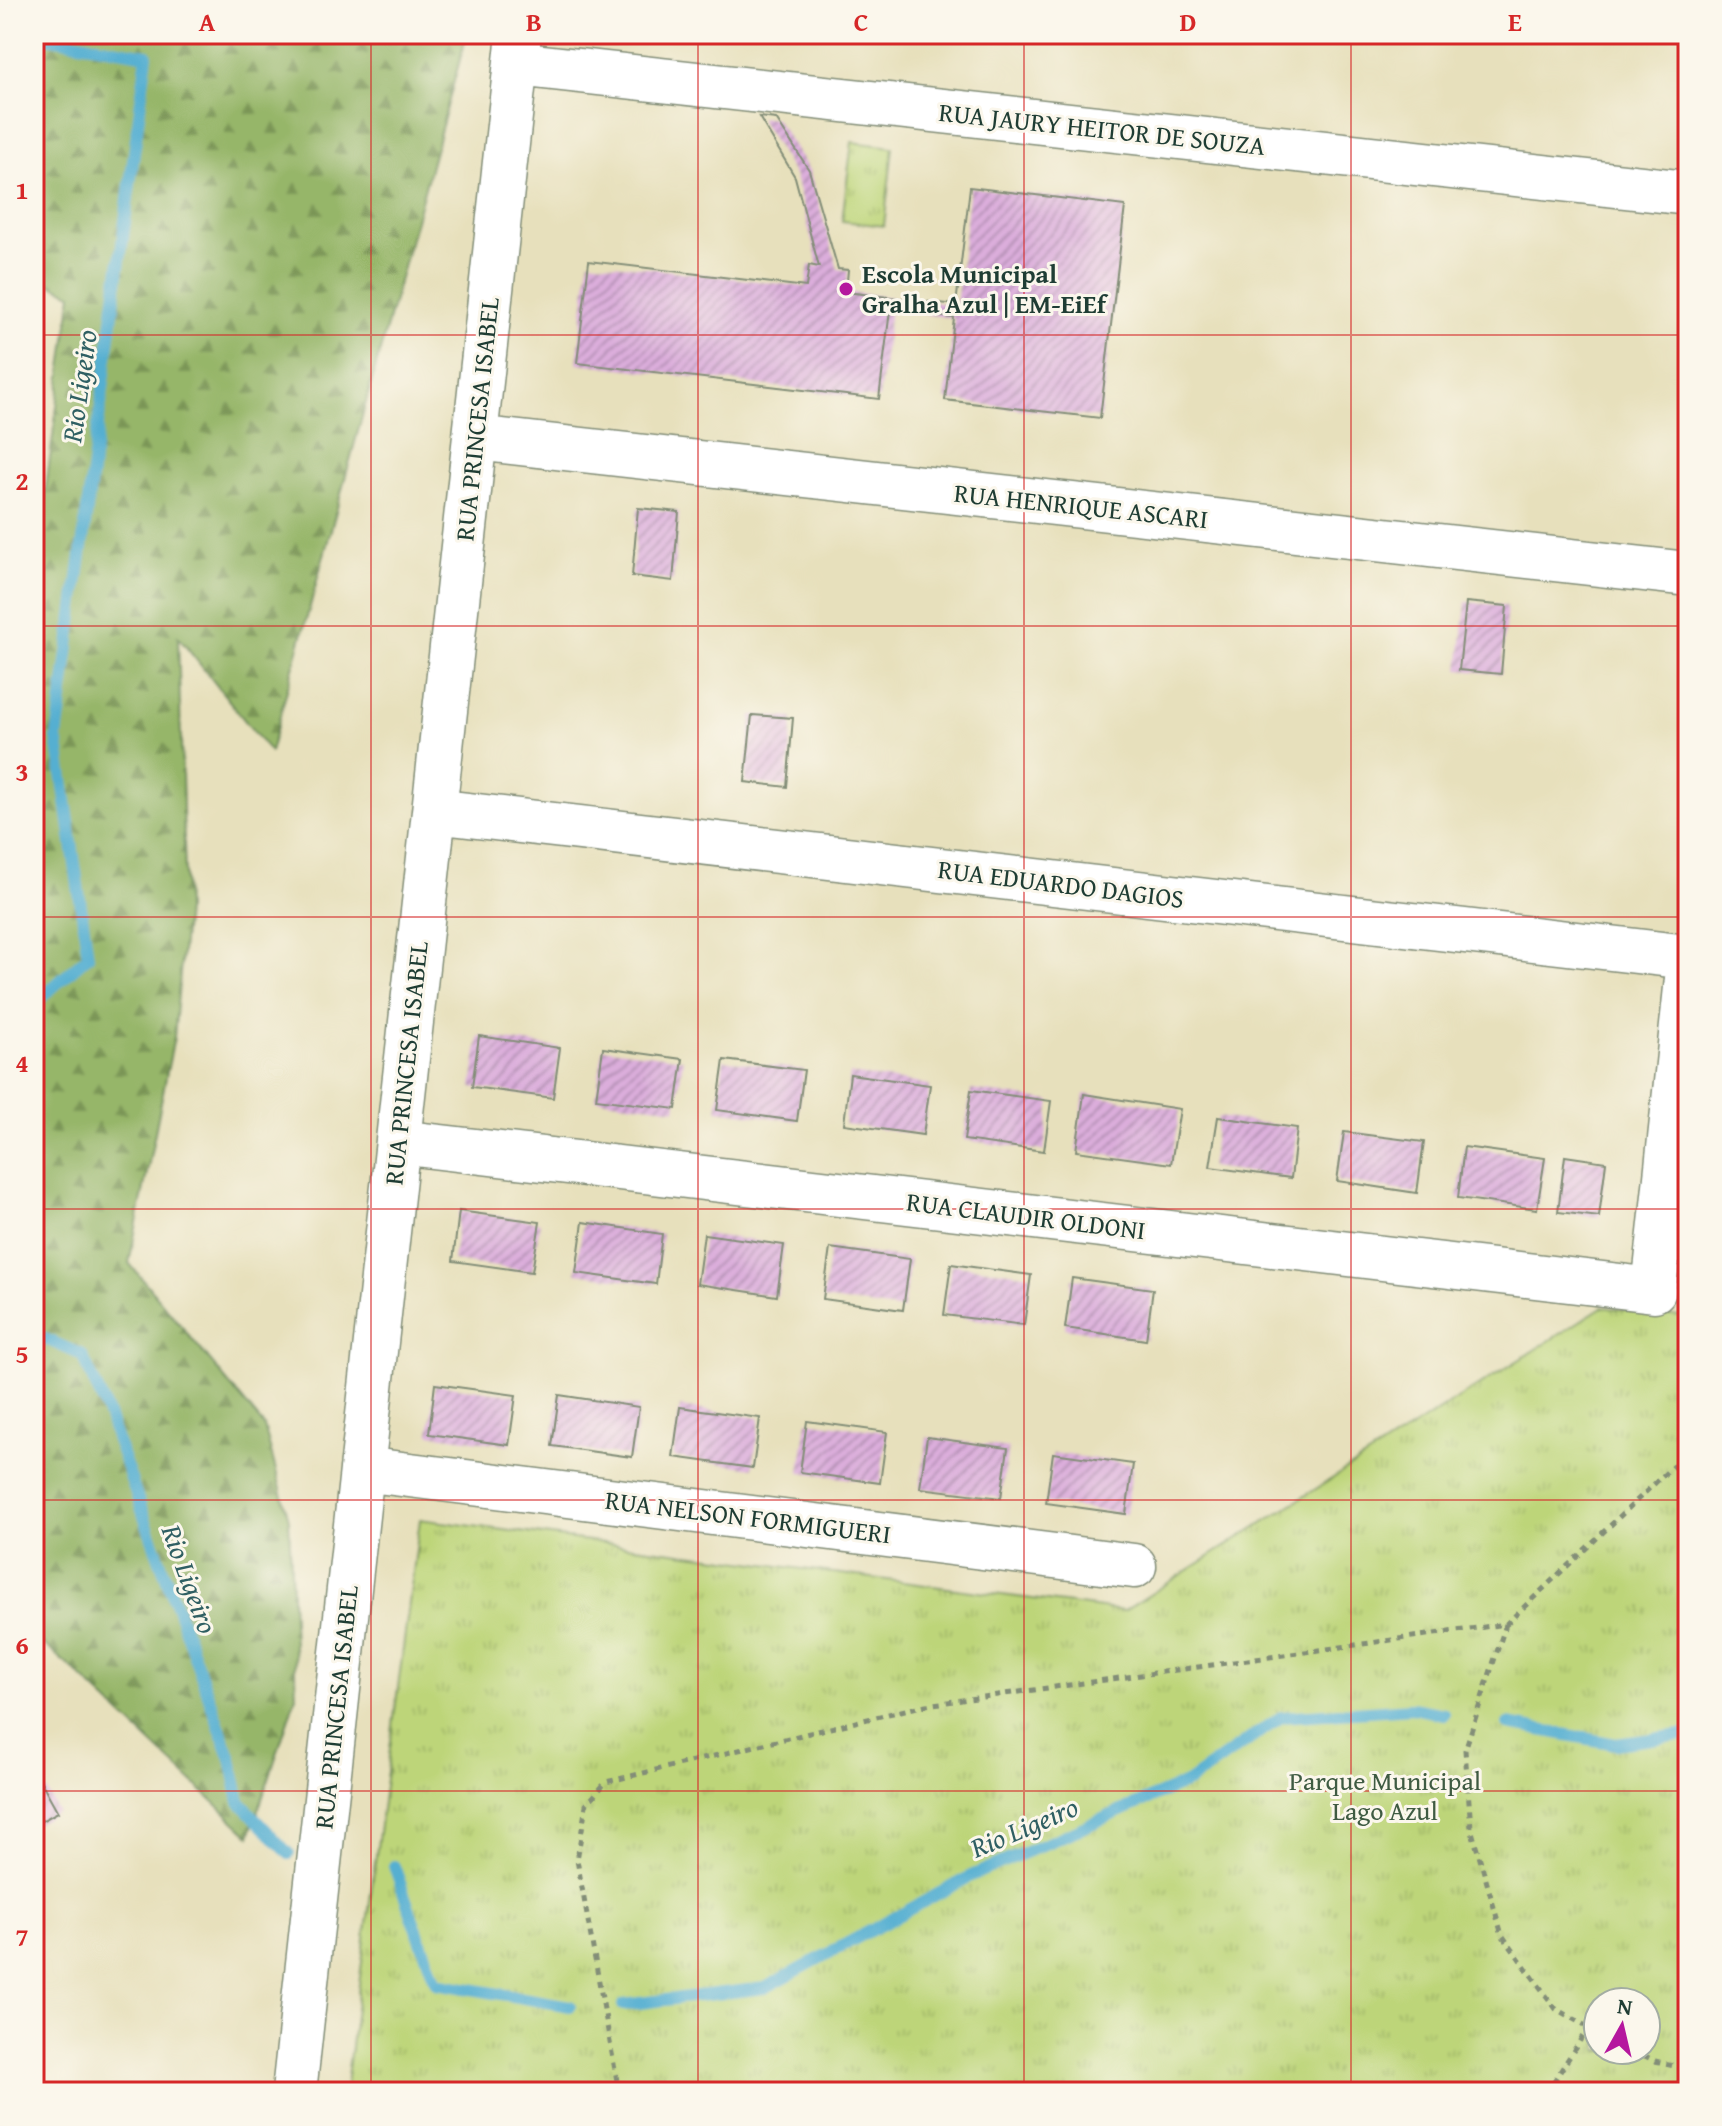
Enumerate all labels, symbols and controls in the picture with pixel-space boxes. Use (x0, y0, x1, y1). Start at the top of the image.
text: A (199, 2, 216, 41)
text: B (526, 2, 542, 41)
text: C (854, 2, 868, 41)
text: D (1180, 2, 1196, 41)
text: E (1508, 2, 1522, 41)
street label: RUA JAURY HEITOR DE SOUZA (937, 92, 1267, 165)
text: 1 (15, 170, 29, 209)
place label: Escola Municipal Gralha Azul | EM-EiEf (862, 254, 1109, 323)
marker: Escola Municipal Gralha Azul | EM-EiEf (837, 280, 855, 298)
street label: RUA PRINCESA ISABEL (444, 295, 509, 543)
water label: Rio Ligeiro (50, 327, 107, 446)
text: 2 (15, 461, 29, 500)
street label: RUA HENRIQUE ASCARI (952, 473, 1210, 538)
text: 3 (15, 752, 29, 791)
street label: RUA EDUARDO DAGIOS (936, 849, 1186, 918)
street label: RUA PRINCESA ISABEL (373, 939, 438, 1187)
text: 4 (15, 1043, 29, 1082)
street label: RUA CLAUDIR OLDONI (904, 1181, 1148, 1250)
text: 5 (15, 1334, 29, 1373)
street label: RUA NELSON FORMIGUERI (603, 1480, 893, 1553)
water label: Rio Ligeiro (151, 1518, 229, 1639)
street label: RUA PRINCESA ISABEL (303, 1583, 368, 1831)
text: 6 (15, 1625, 29, 1664)
park label: Parque Municipal Lago Azul (1289, 1761, 1481, 1830)
water label: Rio Ligeiro (963, 1786, 1084, 1868)
text: 7 (15, 1917, 29, 1956)
north arrow (1582, 1986, 1662, 2066)
text: N (1615, 1989, 1635, 2023)

